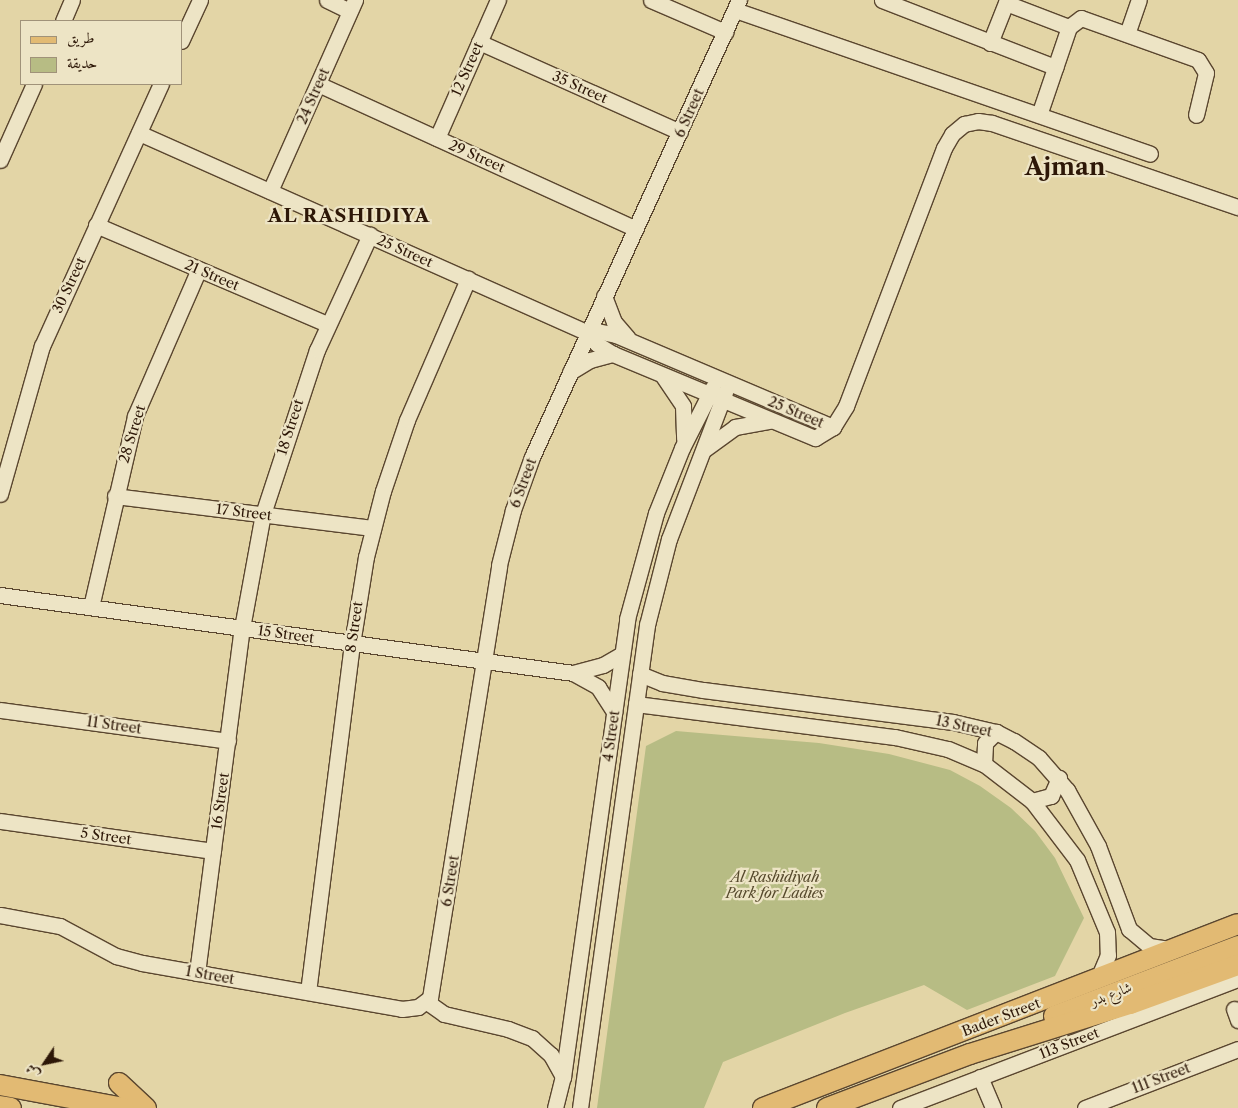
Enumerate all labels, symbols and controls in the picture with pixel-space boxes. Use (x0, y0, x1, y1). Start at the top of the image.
legend (20, 20, 182, 85)
text: طريق (67, 28, 94, 47)
street label: 12 Street (448, 39, 486, 99)
text: حديقة (67, 53, 97, 72)
street label: 24 Street (293, 65, 333, 127)
street label: 35 Street (550, 67, 610, 107)
street label: 6 Street (671, 86, 707, 140)
street label: 29 Street (446, 136, 508, 176)
district label: Ajman (1025, 153, 1105, 181)
district label: AL RASHIDIYA (266, 205, 432, 227)
street label: 25 Street (375, 231, 435, 271)
street label: 30 Street (49, 254, 89, 316)
street label: 21 Street (182, 256, 242, 294)
street label: 25 Street (766, 393, 826, 431)
street label: 18 Street (273, 397, 307, 457)
street label: 28 Street (115, 403, 149, 465)
street label: 6 Street (506, 456, 540, 510)
street label: 17 Street (215, 500, 273, 524)
street label: 8 Street (342, 600, 366, 654)
street label: 15 Street (257, 622, 315, 646)
street label: 4 Street (599, 709, 623, 763)
street label: 13 Street (934, 712, 994, 740)
street label: 11 Street (86, 713, 142, 737)
street label: 16 Street (208, 771, 232, 831)
street label: 5 Street (80, 824, 132, 848)
street label: 6 Street (438, 854, 462, 908)
park label: Al Rashidiyah Park for Ladies (726, 869, 824, 902)
street label: 1 Street (184, 962, 236, 988)
street label: شارع بدر (1088, 979, 1134, 1009)
street label: Bader Street (959, 994, 1043, 1040)
street label: 113 Street (1037, 1024, 1101, 1062)
north arrow (20, 1038, 70, 1088)
street label: 111 Street (1129, 1059, 1193, 1097)
text: ش (21, 1061, 44, 1082)

